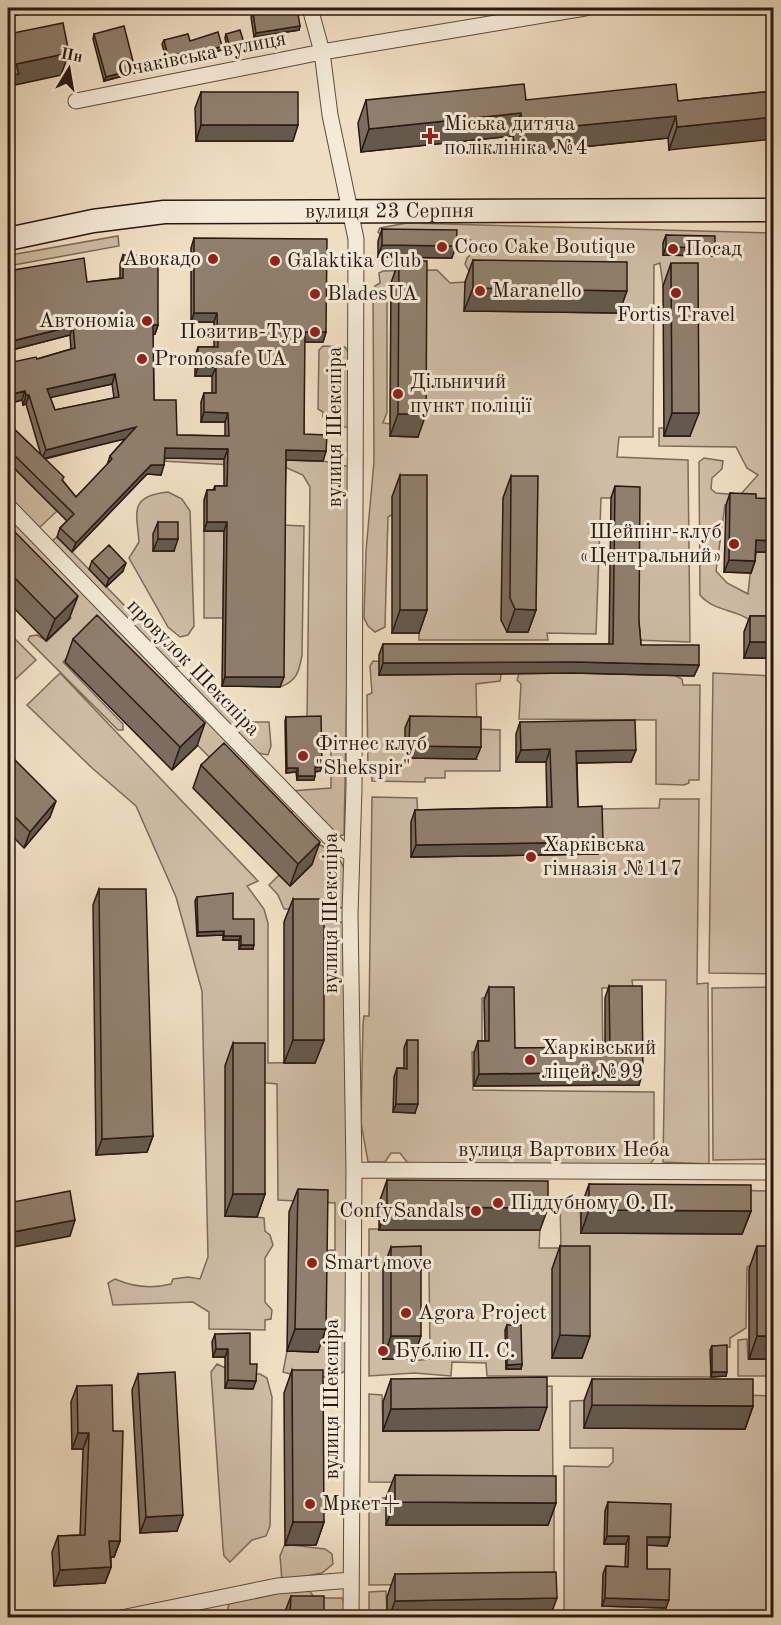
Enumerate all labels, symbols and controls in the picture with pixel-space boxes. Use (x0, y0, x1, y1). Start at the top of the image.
street label: Очаківська вулиця (116, 28, 288, 82)
north arrow (39, 39, 99, 99)
text: Пн (59, 46, 84, 66)
place label: Міська дитяча поліклініка №4 (444, 114, 588, 159)
marker: Міська дитяча поліклініка №4 (421, 127, 439, 145)
street label: вулиця 23 Серпня (305, 200, 474, 222)
place label: Coco Cake Boutique (454, 237, 635, 258)
place label: Посад (685, 239, 742, 260)
marker: Coco Cake Boutique (435, 240, 449, 254)
marker: Посад (666, 242, 680, 256)
place label: Авокадо (123, 249, 201, 270)
place label: Galaktika Club (287, 251, 421, 272)
marker: Авокадо (206, 252, 220, 266)
marker: Galaktika Club (268, 254, 282, 268)
place label: Maranello (492, 281, 582, 302)
place label: BladesUA (327, 284, 418, 305)
marker: Maranello (473, 284, 487, 298)
marker: Fortis Travel (669, 286, 683, 300)
marker: BladesUA (308, 287, 322, 301)
place label: Fortis Travel (617, 305, 736, 326)
place label: Автономіа (38, 311, 135, 332)
marker: Автономіа (140, 314, 154, 328)
place label: Позитив-Тур (180, 322, 303, 343)
marker: Позитив-Тур (308, 325, 322, 339)
street label: вулиця Шекспіра (325, 346, 346, 508)
place label: Promosafe UA (154, 349, 287, 370)
marker: Promosafe UA (135, 352, 149, 366)
place label: Дільничий пункт поліції (410, 372, 532, 417)
marker: Дільничий пункт поліції (391, 387, 405, 401)
place label: Шейпінг-клуб «Центральний» (579, 522, 722, 567)
marker: Шейпінг-клуб «Центральний» (727, 537, 741, 551)
street label: провулок Шекспіра (123, 596, 263, 740)
place label: Фітнес клуб "Shekspir" (315, 734, 427, 779)
marker: Фітнес клуб "Shekspir" (296, 749, 310, 763)
street label: вулиця Шекспіра (321, 832, 342, 994)
place label: Харківська гімназія №117 (543, 835, 682, 880)
marker: Харківська гімназія №117 (524, 850, 538, 864)
place label: Харківський ліцей №99 (542, 1038, 656, 1083)
marker: Харківський ліцей №99 (523, 1053, 537, 1067)
street label: вулиця Вартових Неба (458, 1140, 670, 1161)
place label: Піддубному О. П. (510, 1193, 674, 1214)
marker: Піддубному О. П. (491, 1196, 505, 1210)
place label: ConfySandals (339, 1201, 464, 1222)
marker: ConfySandals (469, 1204, 483, 1218)
place label: Smart move (324, 1253, 432, 1274)
marker: Smart move (305, 1256, 319, 1270)
place label: Agora Project (418, 1303, 547, 1324)
marker: Agora Project (399, 1306, 413, 1320)
street label: вулиця Шекспіра (322, 1318, 343, 1480)
place label: Бублію П. С. (395, 1341, 516, 1362)
marker: Бублію П. С. (376, 1344, 390, 1358)
place label: Мркет+ (322, 1494, 400, 1515)
marker: Мркет+ (303, 1497, 317, 1511)

